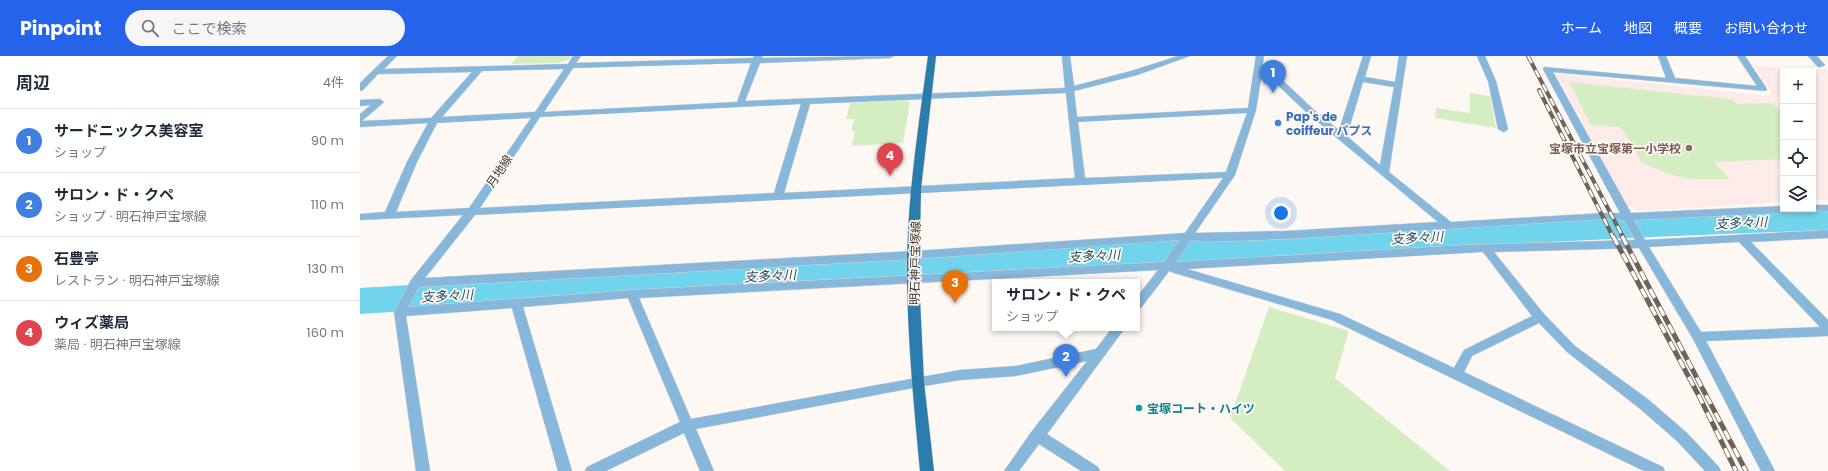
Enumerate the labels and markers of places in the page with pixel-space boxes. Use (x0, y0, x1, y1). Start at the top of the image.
pin: 1 (1260, 60, 1286, 93)
place label: Pap's de coiffeur パプス (1286, 108, 1372, 139)
marker: Pap's de coiffeur パプス (1273, 118, 1283, 128)
place label: 宝塚市立宝塚第一小学校 (1549, 140, 1681, 157)
pin: 4 (877, 143, 903, 176)
marker: 宝塚市立宝塚第一小学校 (1684, 143, 1694, 153)
pin: 3 (942, 270, 968, 303)
pin: 2 (1053, 344, 1079, 377)
place label: 宝塚コート・ハイツ (1147, 400, 1255, 417)
marker: 宝塚コート・ハイツ (1134, 403, 1144, 413)

